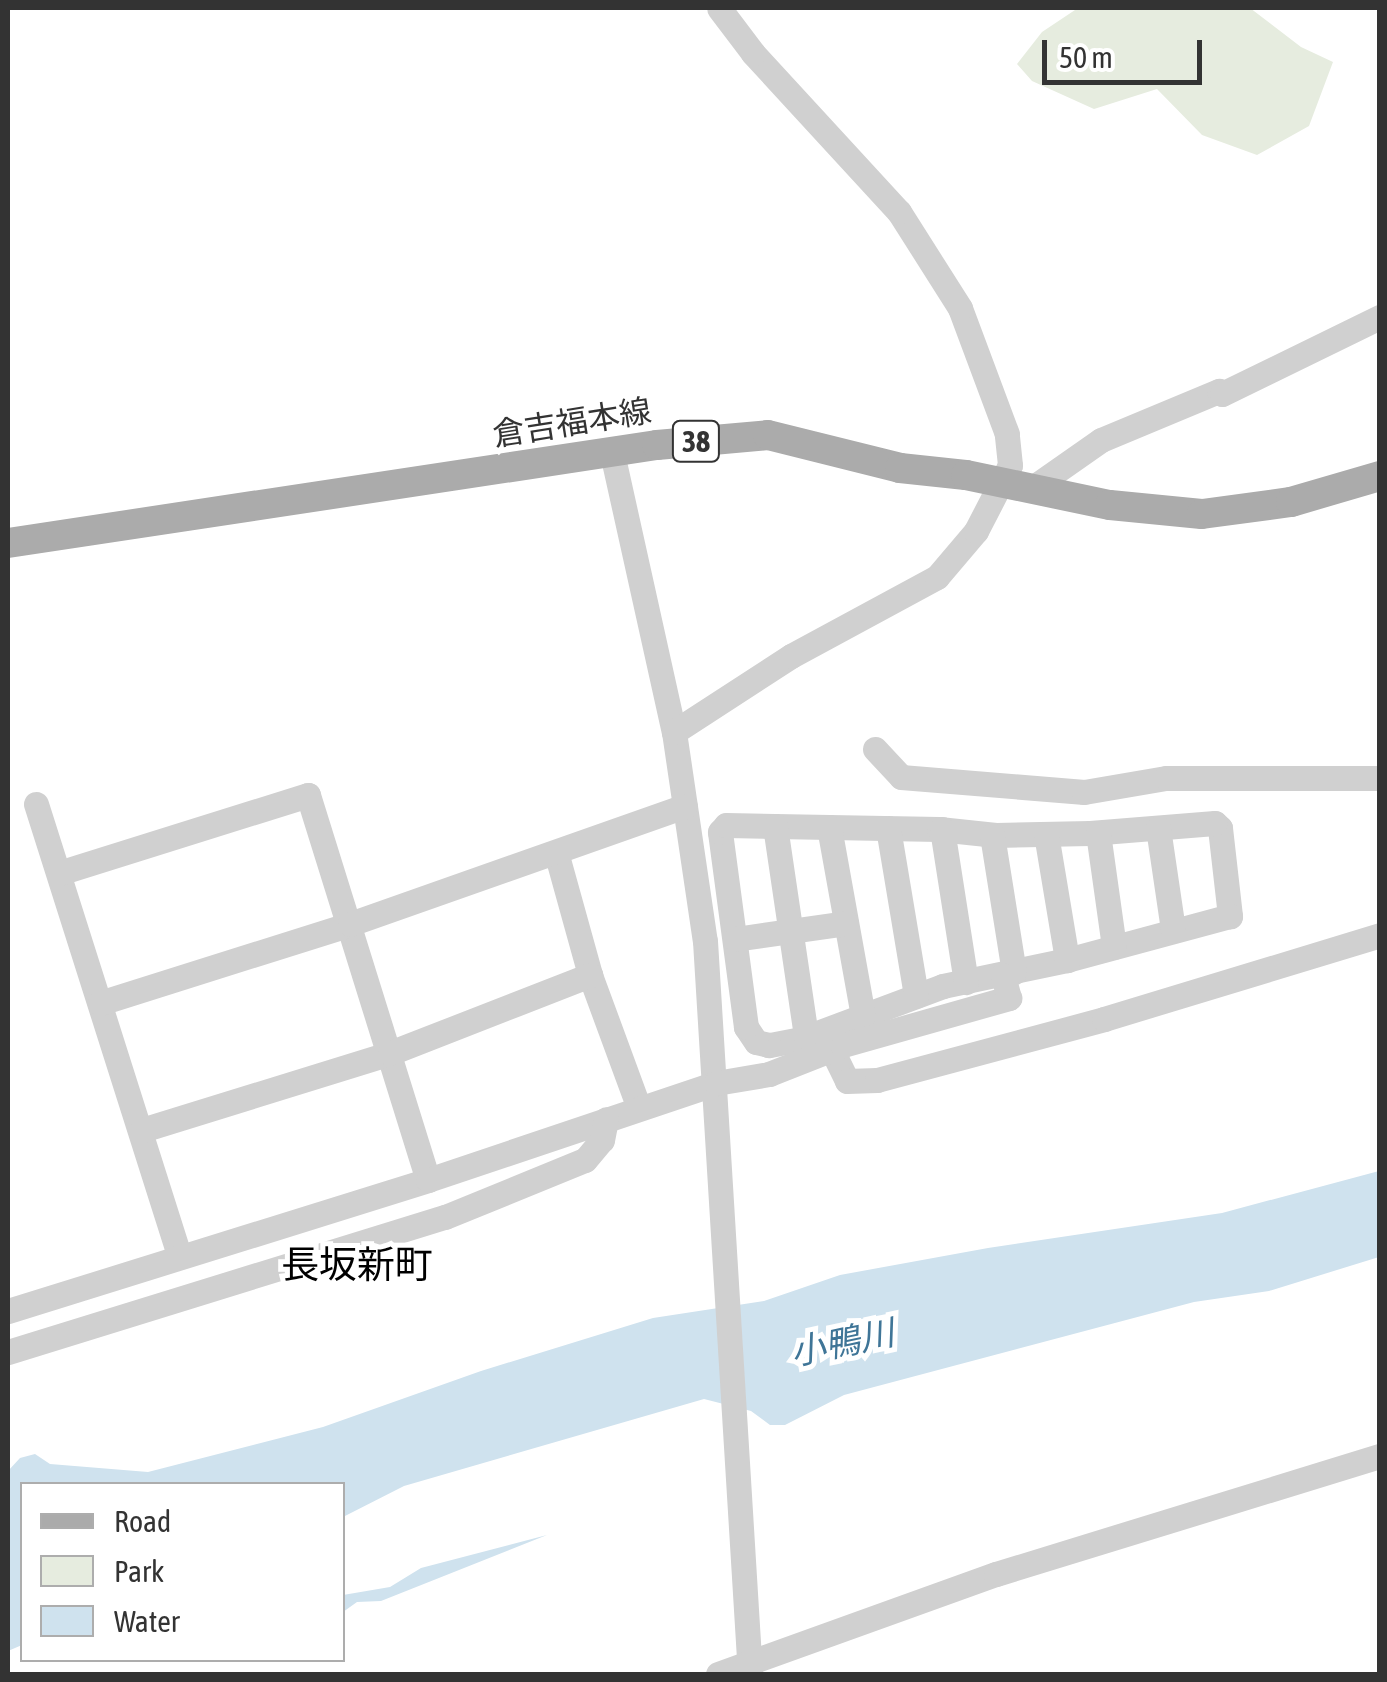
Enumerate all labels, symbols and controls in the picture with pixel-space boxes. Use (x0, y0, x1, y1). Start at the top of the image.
scale bar (1047, 20, 1207, 82)
text: 50 m (1059, 40, 1113, 74)
street label: 倉吉福本線 (490, 392, 654, 454)
road number: 38 (671, 416, 721, 466)
district label: 長坂新町 (281, 1242, 433, 1288)
water label: 小鴨川 (786, 1311, 898, 1373)
legend (20, 1482, 345, 1662)
text: Road (114, 1504, 171, 1538)
text: Park (114, 1554, 164, 1588)
text: Water (114, 1604, 180, 1638)

